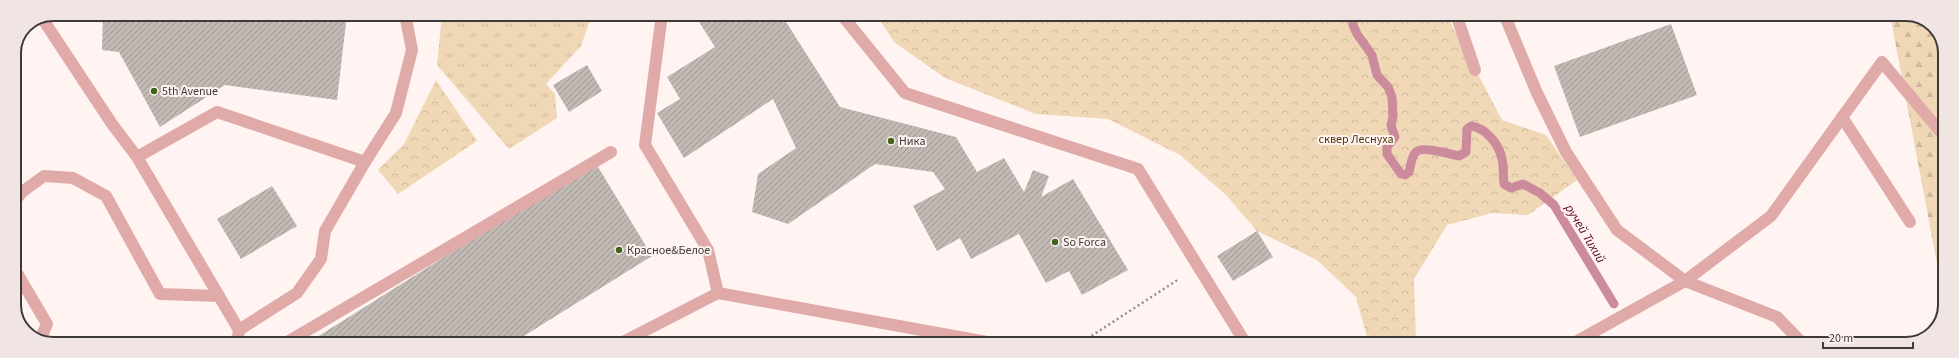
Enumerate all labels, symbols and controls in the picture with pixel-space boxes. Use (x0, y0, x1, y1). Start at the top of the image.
place label: 5th Avenue (162, 83, 218, 100)
marker: 5th Avenue (149, 86, 159, 96)
park label: сквер Леснуха (1319, 131, 1393, 148)
place label: Ника (899, 133, 925, 150)
marker: Ника (886, 136, 896, 146)
water label: ручей Тихий (1560, 200, 1610, 266)
place label: So Forca (1063, 234, 1106, 251)
marker: So Forca (1050, 237, 1060, 247)
place label: Красное&Белое (627, 242, 710, 259)
marker: Красное&Белое (614, 245, 624, 255)
scale bar (1823, 324, 1913, 350)
text: 20 m (1829, 330, 1853, 347)

